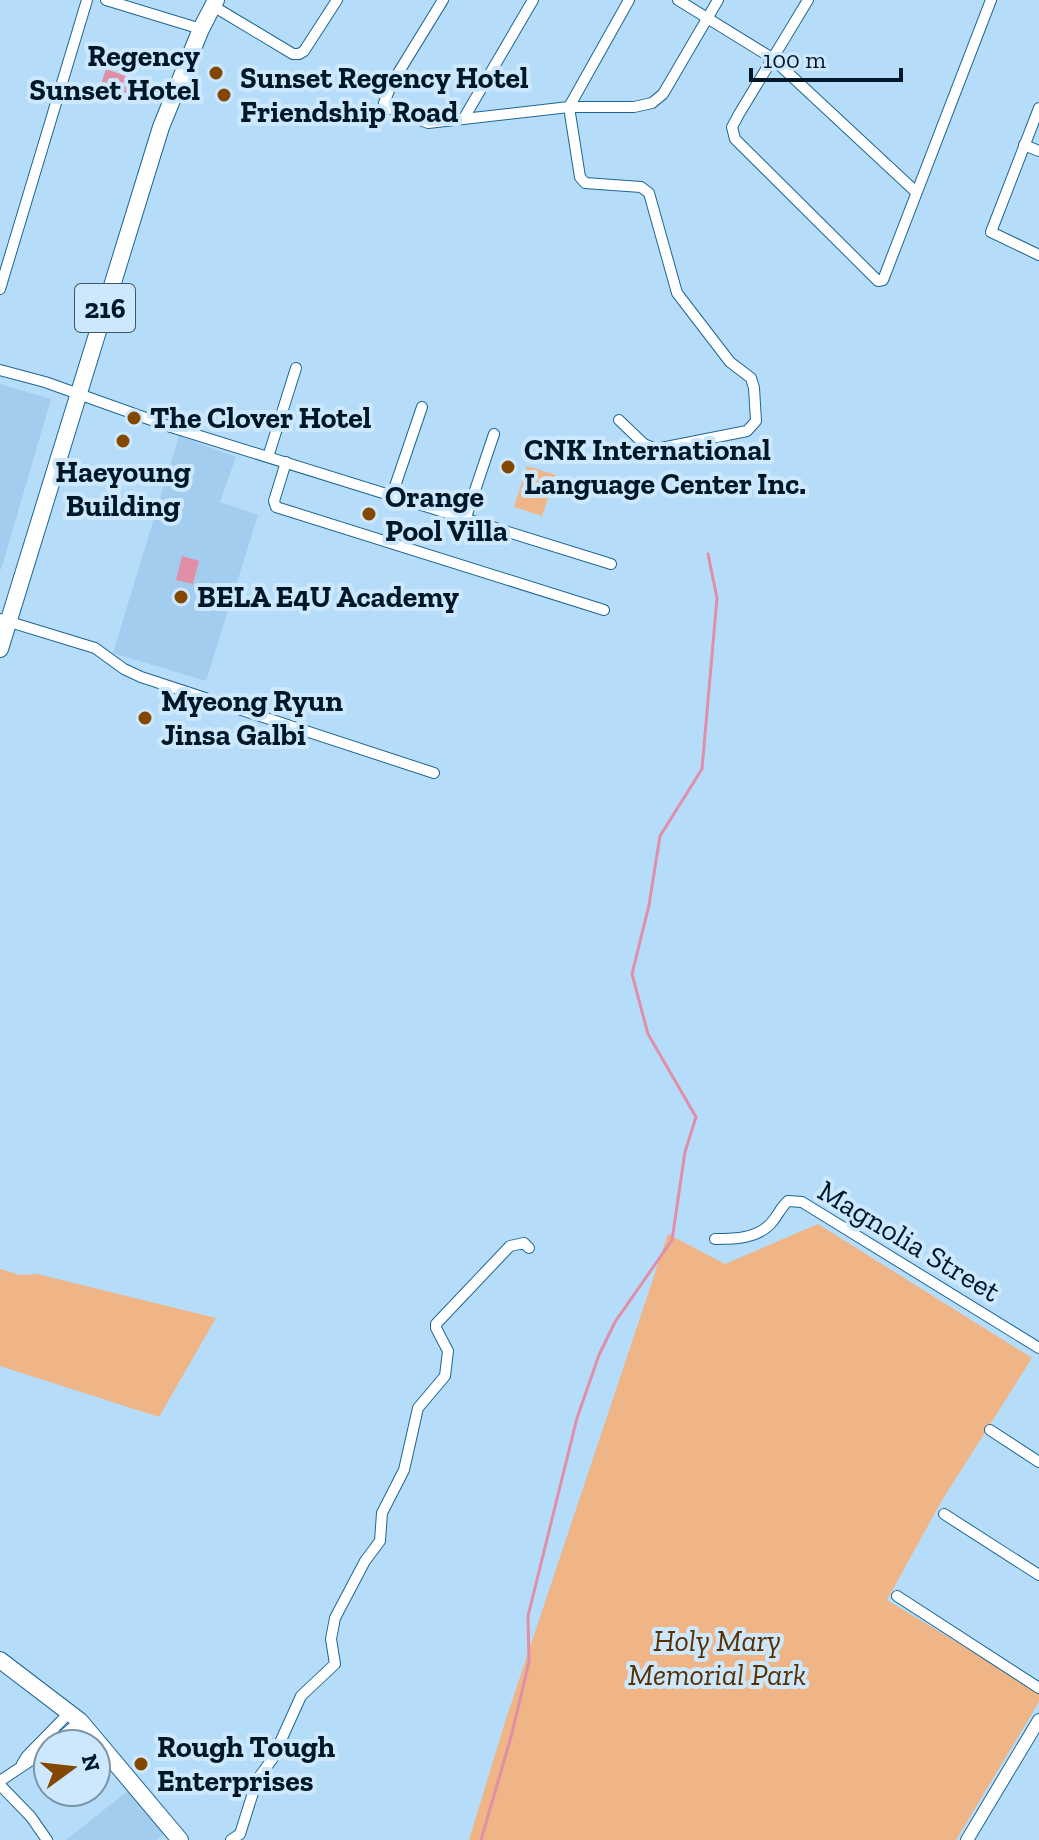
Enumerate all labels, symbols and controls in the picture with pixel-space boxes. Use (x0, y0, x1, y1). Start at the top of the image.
scale bar (751, 32, 901, 82)
place label: Regency Sunset Hotel (29, 38, 200, 108)
text: 100 m (763, 45, 826, 74)
place label: Sunset Regency Hotel Friendship Road (240, 60, 529, 130)
marker: Regency Sunset Hotel (207, 64, 225, 82)
marker: Sunset Regency Hotel Friendship Road (215, 86, 233, 104)
road number: 216 (75, 284, 135, 332)
place label: The Clover Hotel (150, 400, 372, 436)
marker: The Clover Hotel (125, 409, 143, 427)
marker: Haeyoung Building (114, 432, 132, 450)
place label: CNK International Language Center Inc. (524, 432, 806, 502)
place label: Haeyoung Building (55, 454, 191, 524)
marker: CNK International Language Center Inc. (499, 458, 517, 476)
place label: Orange Pool Villa (385, 479, 508, 549)
marker: Orange Pool Villa (360, 505, 378, 523)
place label: BELA E4U Academy (197, 579, 459, 615)
marker: BELA E4U Academy (172, 588, 190, 606)
place label: Myeong Ryun Jinsa Galbi (161, 683, 343, 753)
marker: Myeong Ryun Jinsa Galbi (136, 709, 154, 727)
street label: Magnolia Street (811, 1172, 1007, 1310)
park label: Holy Mary Memorial Park (628, 1623, 806, 1693)
north arrow (32, 1728, 112, 1808)
place label: Rough Tough Enterprises (157, 1729, 336, 1799)
text: N (76, 1751, 106, 1775)
marker: Rough Tough Enterprises (132, 1755, 150, 1773)

